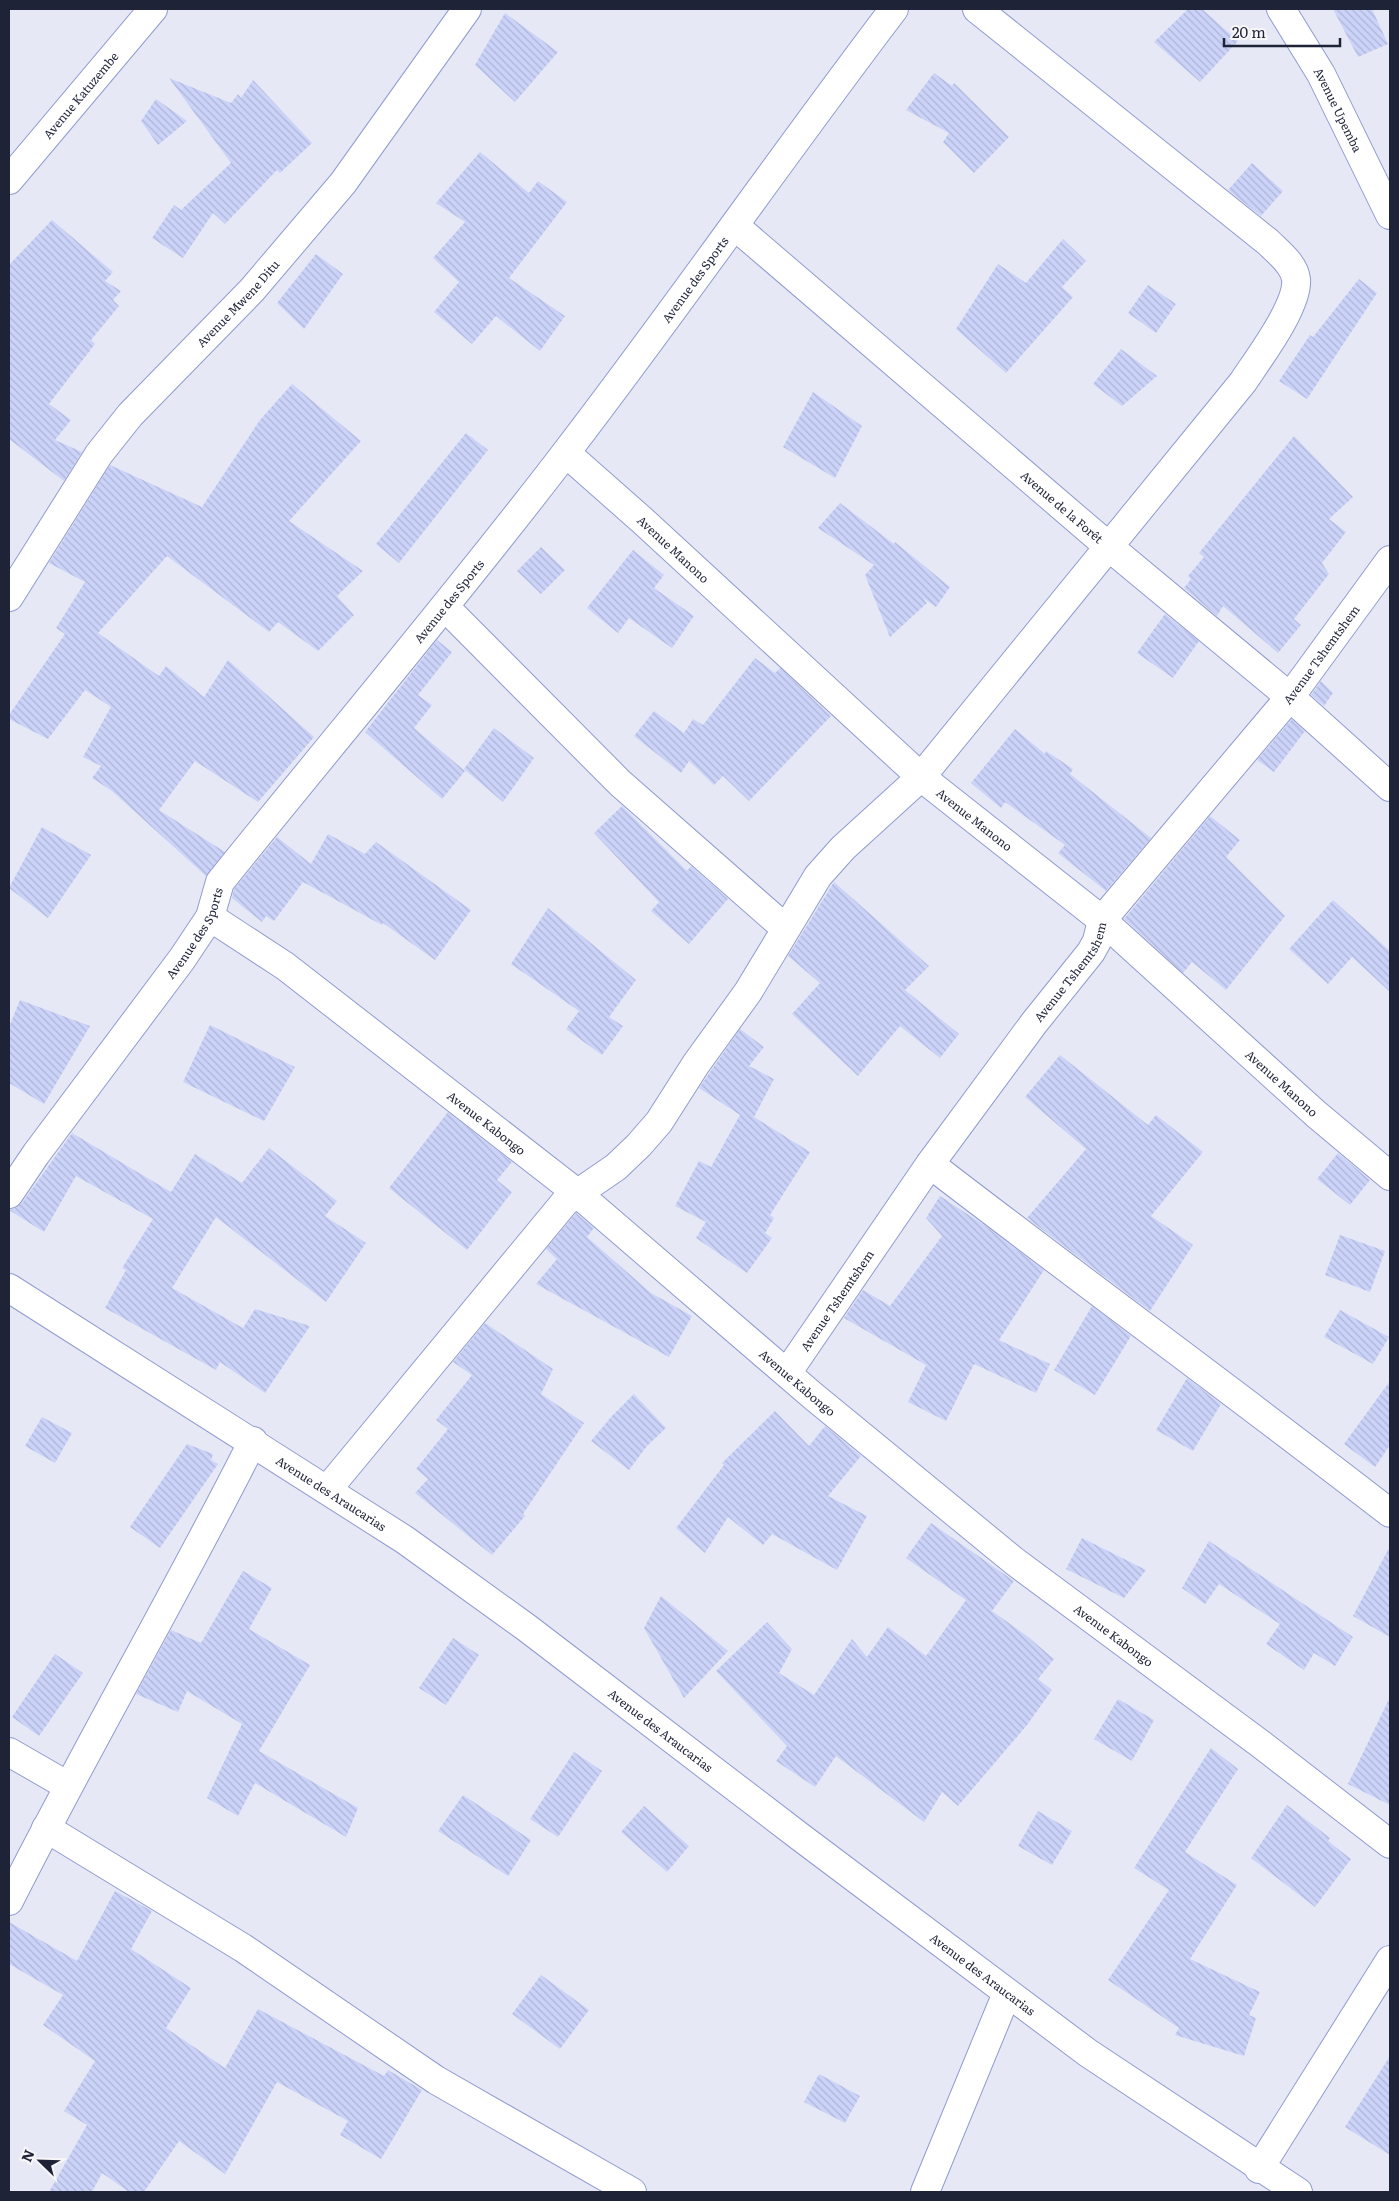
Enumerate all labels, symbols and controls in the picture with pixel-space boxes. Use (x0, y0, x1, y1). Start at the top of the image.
scale bar (1224, 15, 1340, 47)
text: 20 m (1232, 20, 1266, 43)
street label: Avenue Katuzembe (39, 48, 122, 142)
street label: Avenue Upemba (1310, 64, 1367, 156)
street label: Avenue des Sports (657, 232, 733, 326)
street label: Avenue Mwene Ditu (192, 255, 283, 351)
street label: Avenue de la Forêt (1017, 466, 1107, 547)
street label: Avenue Manono (633, 511, 713, 587)
street label: Avenue des Sports (409, 555, 488, 647)
street label: Avenue Tshemtshem (1279, 601, 1364, 708)
street label: Avenue Manono (933, 784, 1016, 855)
street label: Avenue des Sports (161, 885, 227, 982)
street label: Avenue Tshemtshem (1029, 920, 1110, 1026)
street label: Avenue Manono (1242, 1045, 1322, 1121)
street label: Avenue Kabongo (444, 1086, 530, 1159)
street label: Avenue Tshemtshem (796, 1246, 878, 1355)
street label: Avenue Kabongo (755, 1345, 839, 1420)
street label: Avenue des Araucarias (273, 1451, 390, 1535)
street label: Avenue Kabongo (1070, 1599, 1157, 1671)
street label: Avenue des Araucarias (604, 1684, 717, 1776)
street label: Avenue des Araucarias (926, 1928, 1040, 2020)
north arrow (15, 2136, 65, 2186)
text: N (16, 2146, 39, 2165)

